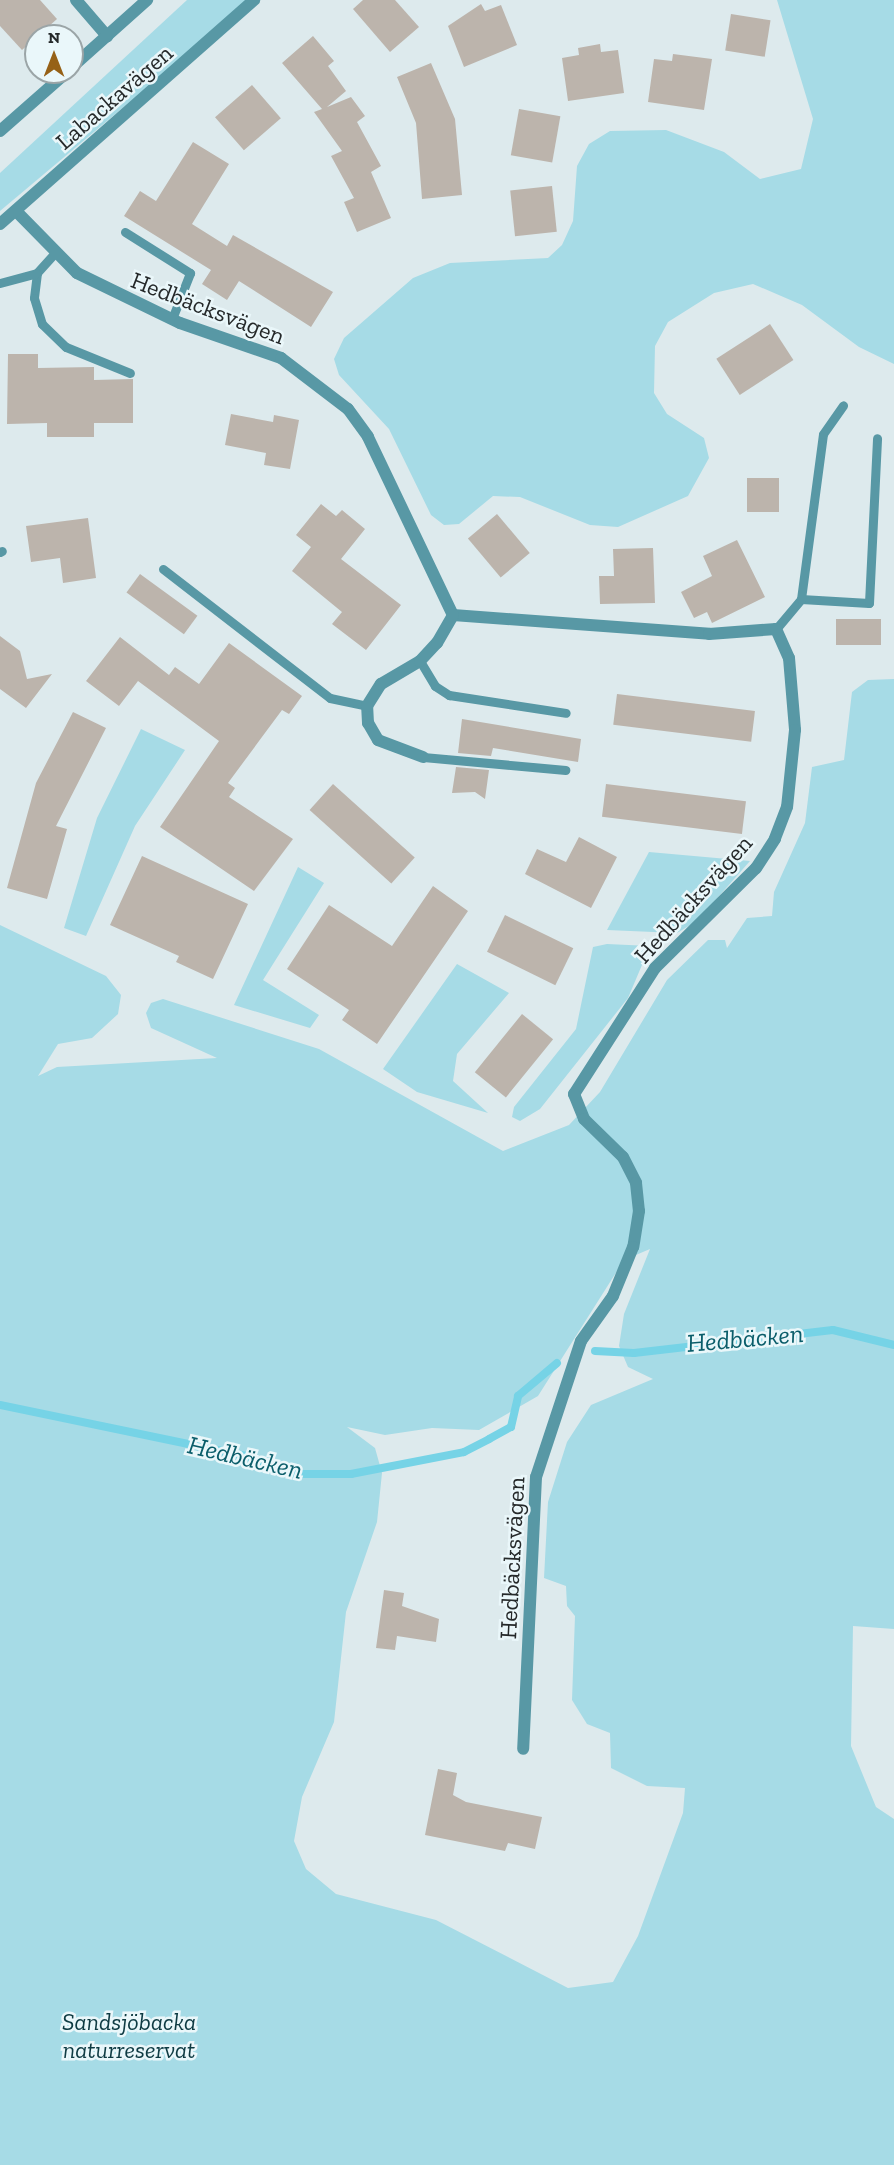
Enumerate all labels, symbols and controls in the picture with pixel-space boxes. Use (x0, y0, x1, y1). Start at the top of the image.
north arrow (24, 24, 84, 84)
text: N (48, 28, 60, 47)
street label: Labackavägen (50, 38, 178, 156)
street label: Hedbäcksvägen (127, 265, 289, 351)
street label: Hedbäcksvägen (628, 829, 758, 969)
water label: Hedbäcken (685, 1318, 805, 1360)
water label: Hedbäcken (185, 1430, 305, 1486)
street label: Hedbäcksvägen (493, 1476, 531, 1640)
park label: Sandsjöbacka naturreservat (62, 2008, 196, 2064)

